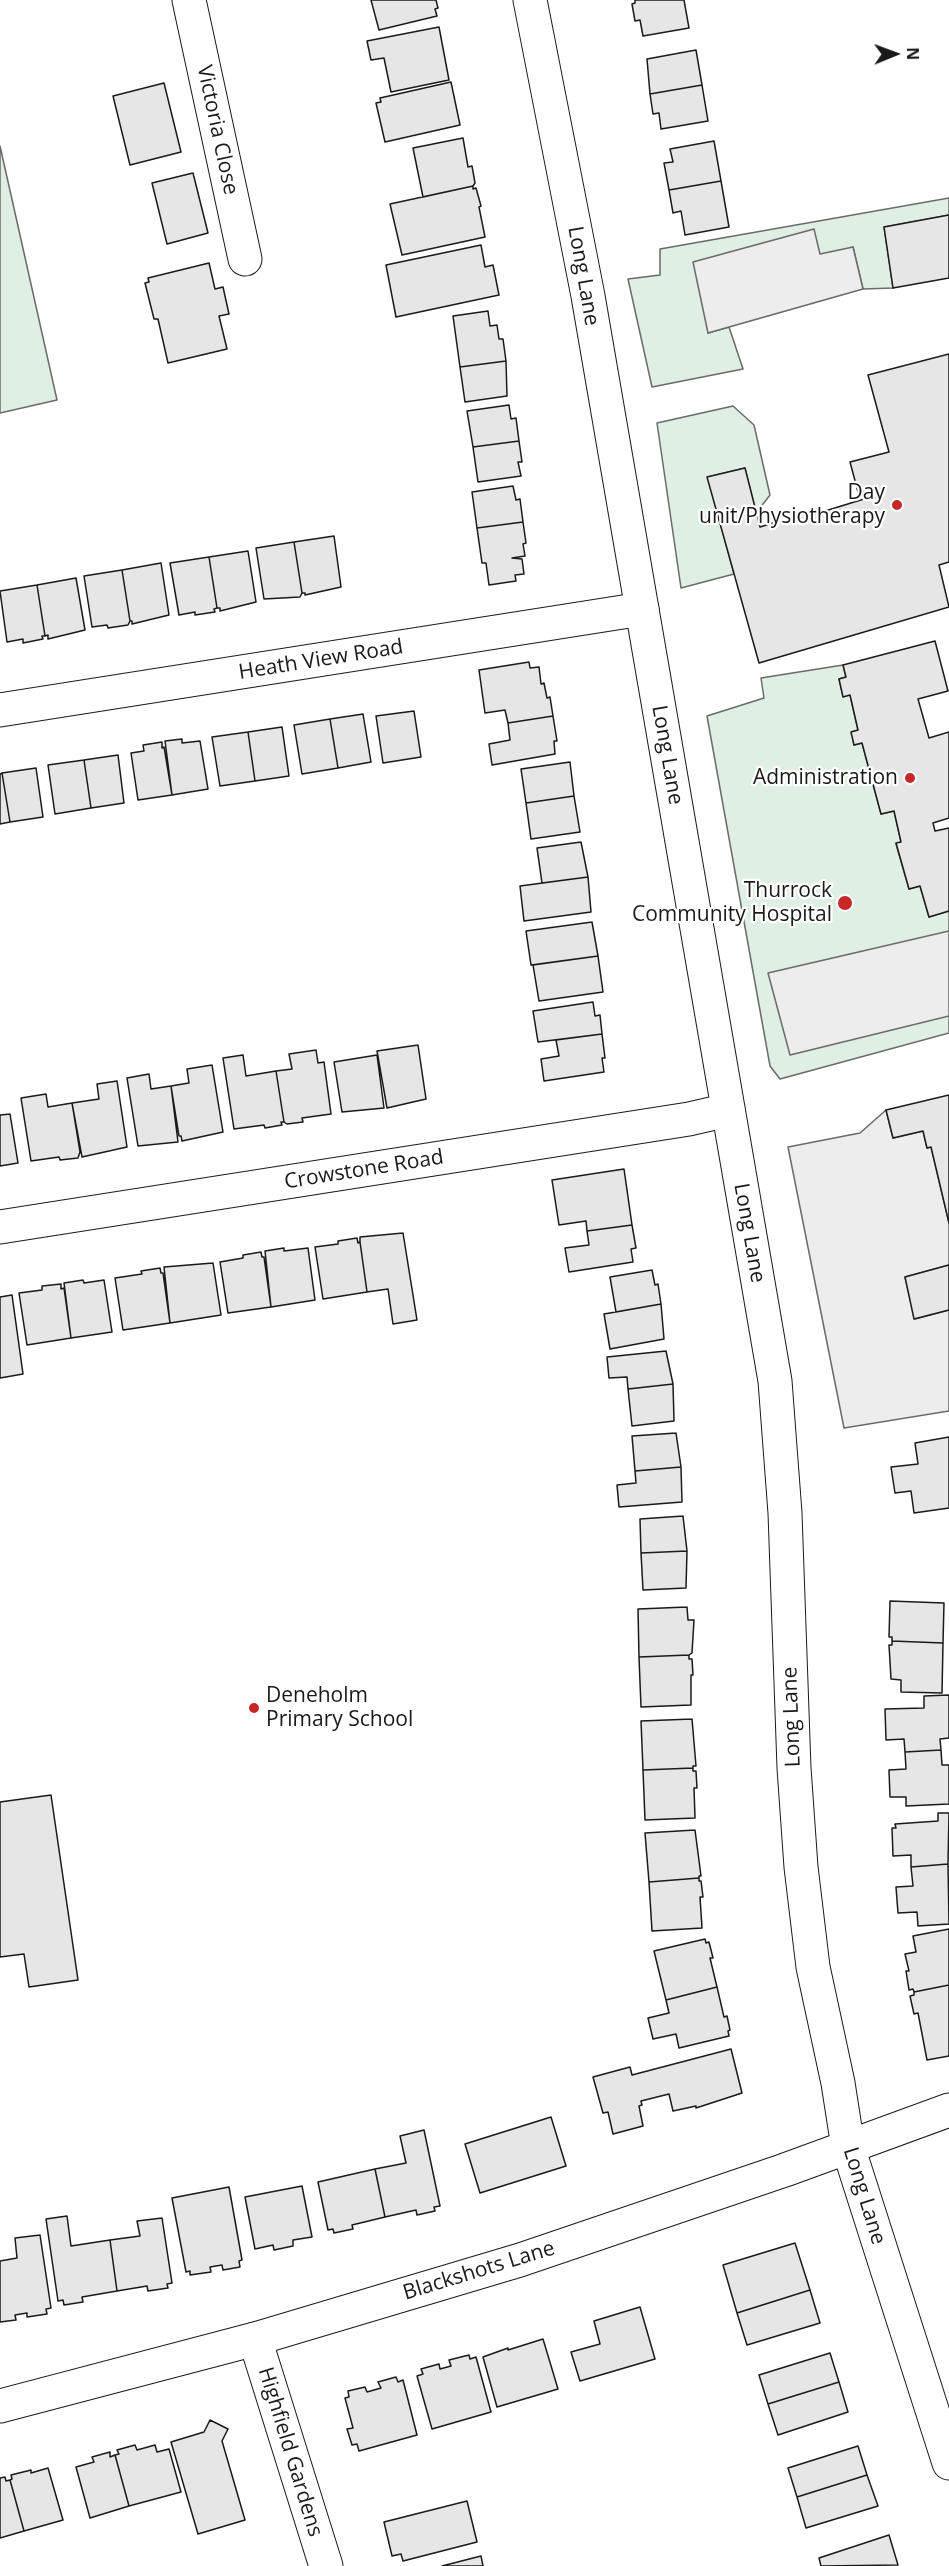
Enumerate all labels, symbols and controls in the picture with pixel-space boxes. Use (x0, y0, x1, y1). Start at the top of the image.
north arrow (865, 24, 925, 84)
text: N (902, 47, 924, 60)
street label: Victoria Close (191, 63, 243, 197)
street label: Long Lane (562, 224, 604, 328)
place label: Day unit/Physiotherapy (699, 480, 885, 530)
marker: Day unit/Physiotherapy (890, 498, 904, 512)
street label: Heath View Road (237, 635, 405, 685)
street label: Long Lane (646, 703, 688, 807)
place label: Administration (753, 765, 898, 791)
marker: Administration (903, 771, 917, 785)
place label: Thurrock Community Hospital (632, 878, 832, 928)
marker: Thurrock Community Hospital (836, 894, 854, 912)
street label: Crowstone Road (282, 1145, 446, 1195)
street label: Long Lane (728, 1181, 770, 1285)
street label: Long Lane (778, 1666, 806, 1768)
place label: Deneholm Primary School (266, 1683, 413, 1733)
marker: Deneholm Primary School (247, 1701, 261, 1715)
street label: Long Lane (837, 2144, 891, 2248)
street label: Blackshots Lane (400, 2236, 558, 2306)
street label: Highfield Gardens (252, 2364, 328, 2540)

